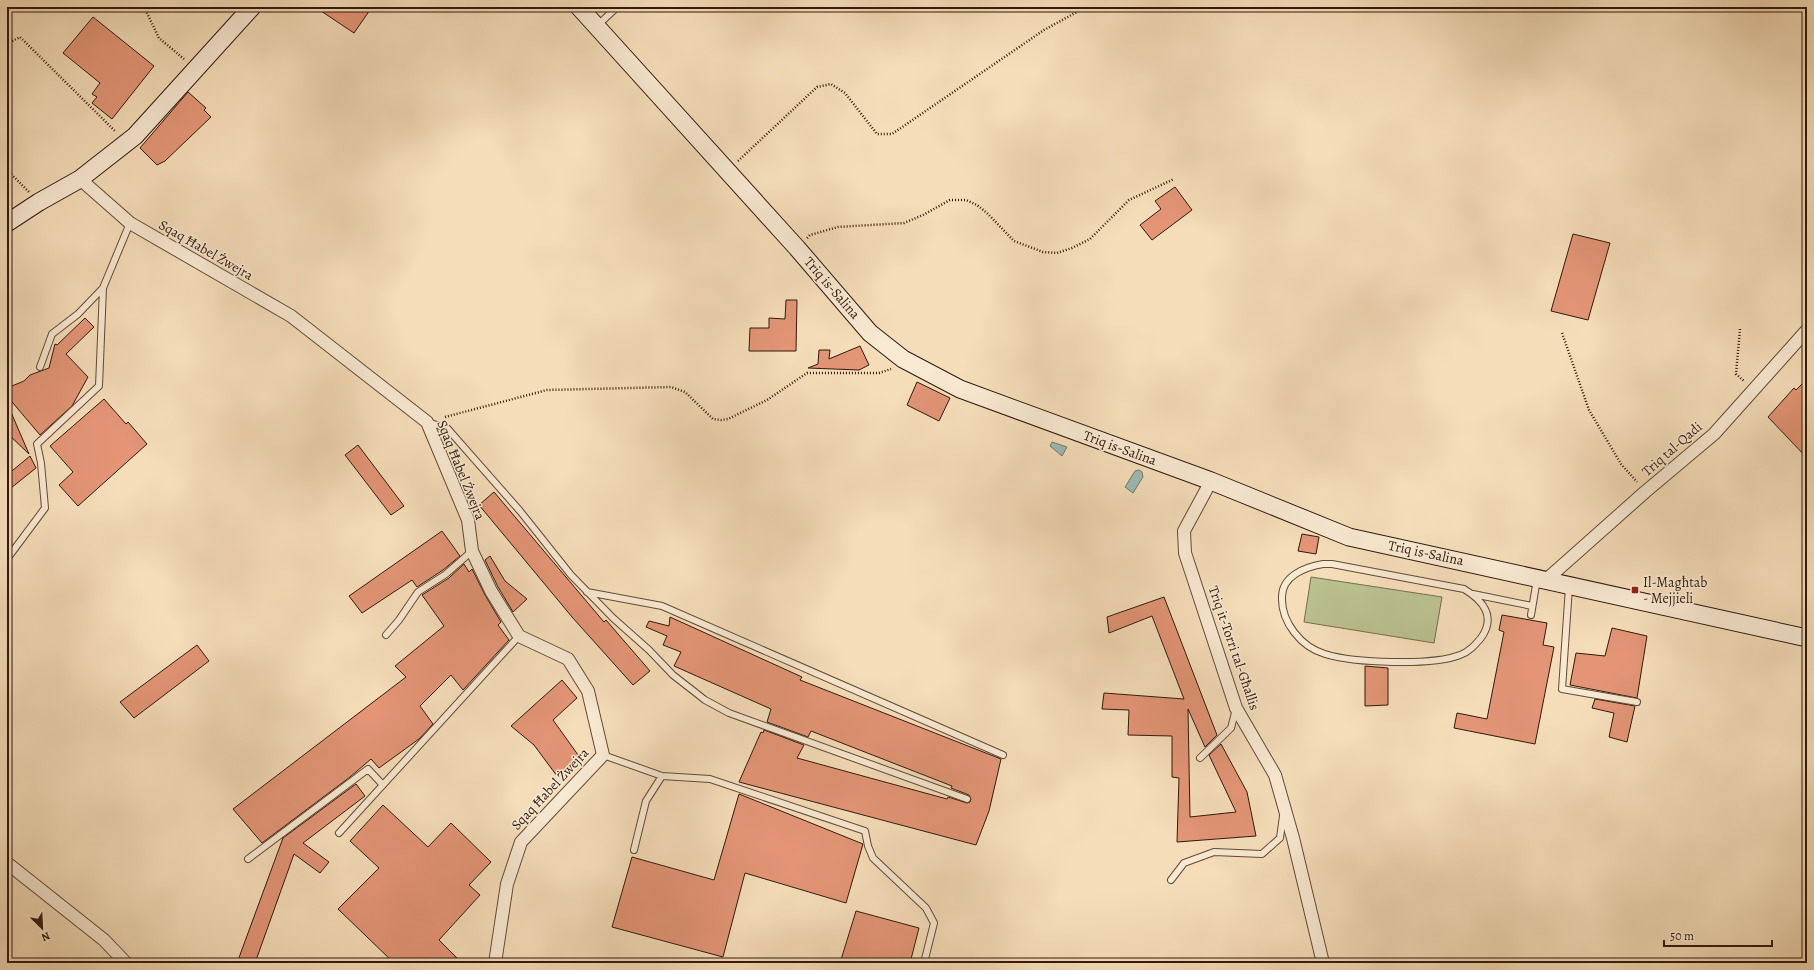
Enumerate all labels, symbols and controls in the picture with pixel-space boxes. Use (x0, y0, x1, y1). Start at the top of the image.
street label: Sqaq Ħabel Żwejra (155, 215, 257, 285)
street label: Triq is-Salina (800, 253, 865, 324)
street label: Sqaq Ħabel Żwejra (432, 417, 490, 523)
street label: Triq tal-Qadi (1638, 417, 1706, 481)
street label: Triq is-Salina (1081, 426, 1160, 470)
street label: Triq is-Salina (1387, 536, 1466, 570)
place label: Il-Magħtab - Mejjieli (1643, 573, 1707, 608)
street label: Triq it-Torri tal-Għallis (1204, 583, 1264, 713)
marker: Il-Magħtab - Mejjieli (1630, 585, 1640, 595)
street label: Sqaq Ħabel Żwejra (507, 743, 593, 834)
north arrow (22, 908, 62, 948)
scale bar (1664, 922, 1772, 948)
text: N (39, 928, 53, 945)
text: 50 m (1670, 928, 1694, 944)

